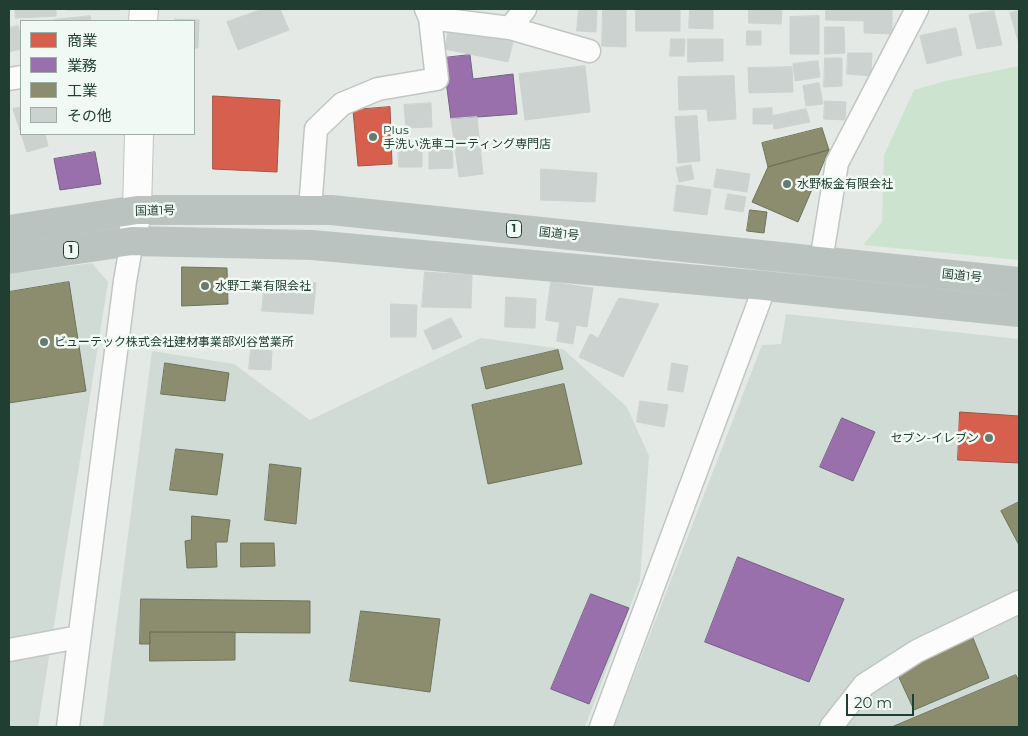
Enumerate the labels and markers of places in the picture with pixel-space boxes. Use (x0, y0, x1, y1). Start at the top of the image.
place label: Plus 手洗い洗車コーティング専門店 (383, 123, 551, 151)
marker: Plus 手洗い洗車コーティング専門店 (367, 131, 379, 143)
place label: 水野板金有限会社 (797, 177, 893, 191)
marker: 水野板金有限会社 (781, 178, 793, 190)
place label: 水野工業有限会社 (215, 279, 311, 293)
marker: 水野工業有限会社 (199, 280, 211, 292)
place label: ビューテック株式会社建材事業部刈谷営業所 (54, 335, 294, 349)
marker: ビューテック株式会社建材事業部刈谷営業所 (38, 336, 50, 348)
place label: セブン-イレブン (890, 431, 979, 445)
marker: セブン-イレブン (983, 432, 995, 444)

